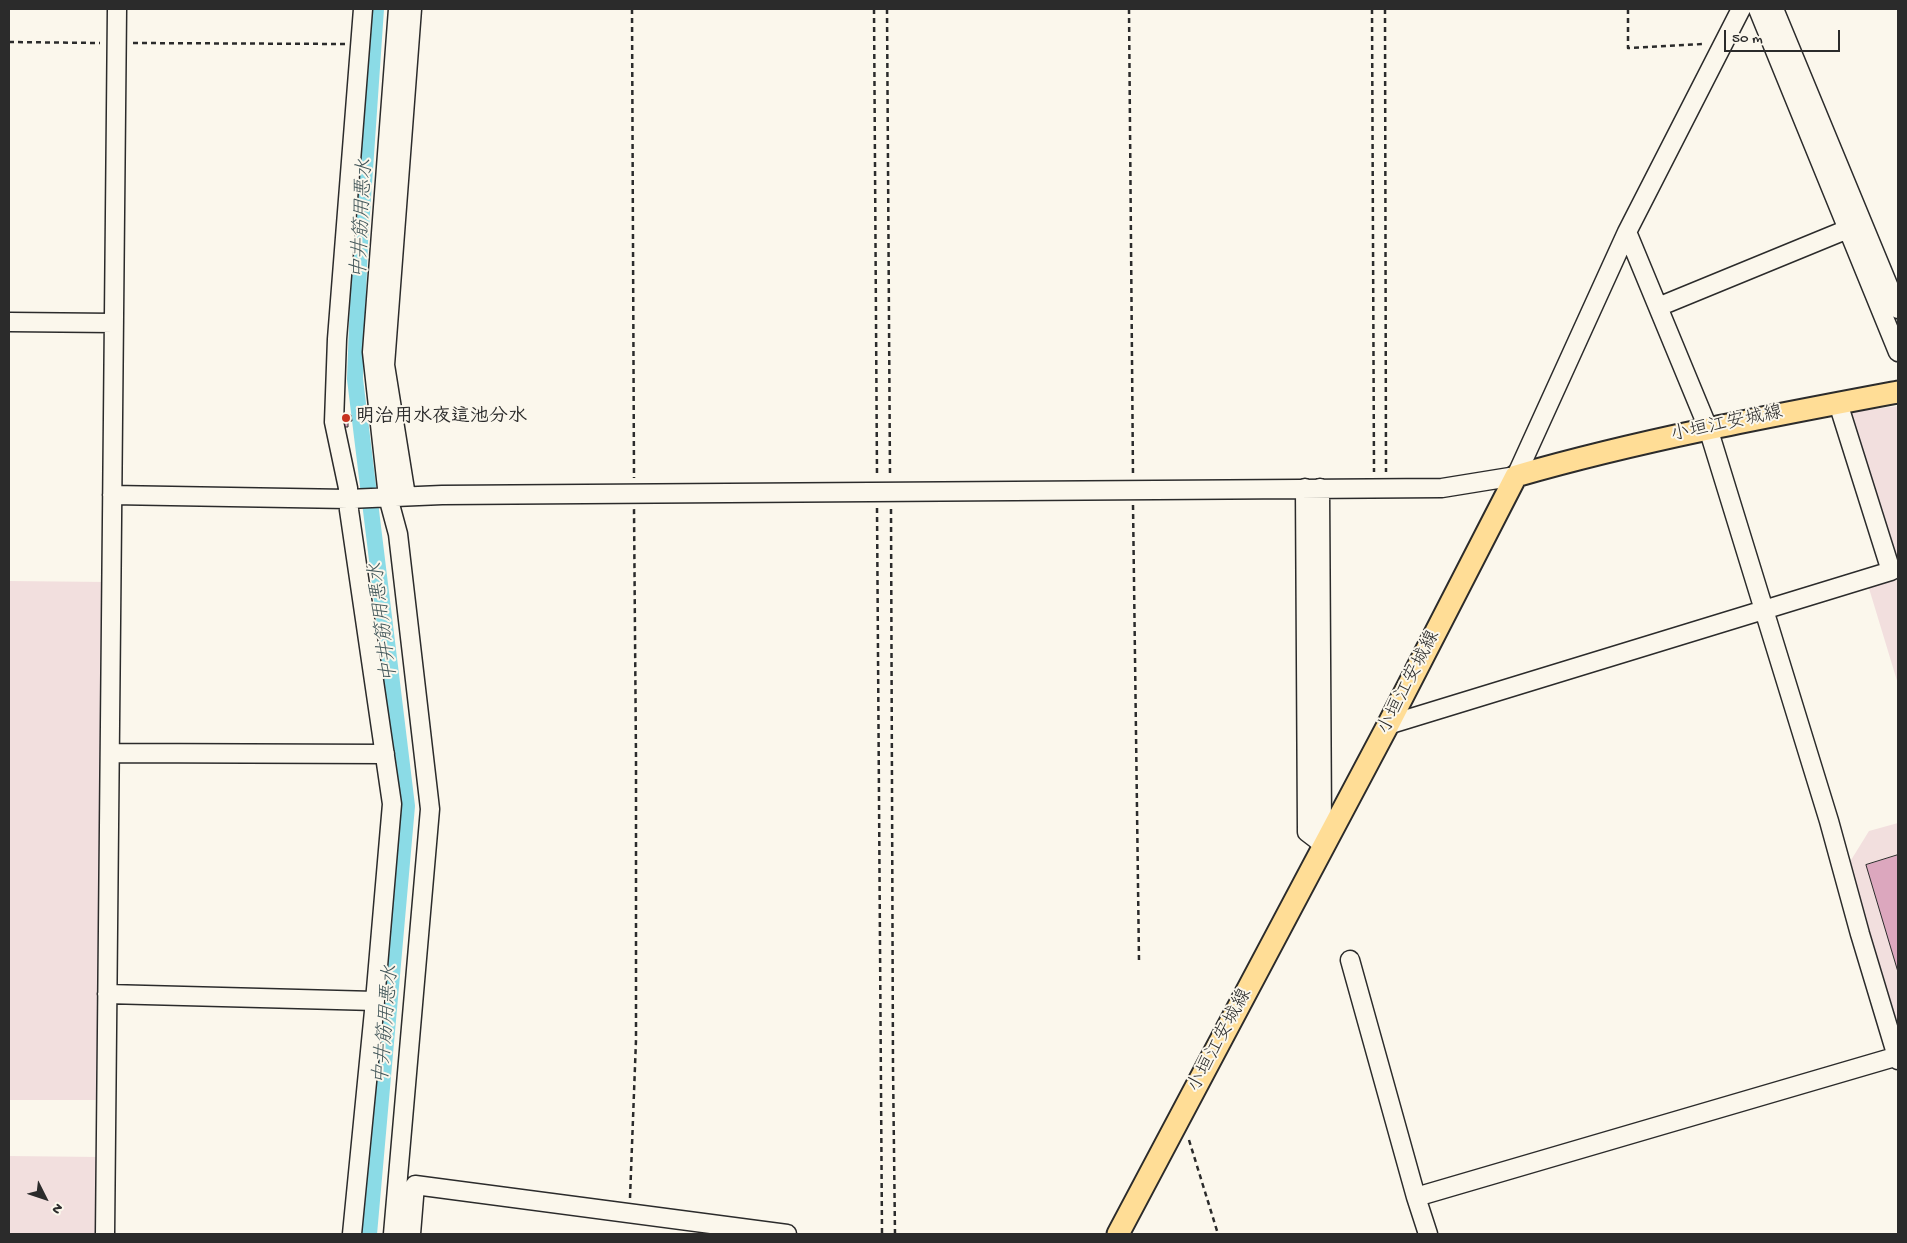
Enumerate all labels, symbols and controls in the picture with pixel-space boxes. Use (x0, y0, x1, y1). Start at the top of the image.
scale bar (1727, 20, 1843, 52)
text: 50 m (1732, 30, 1763, 48)
water label: 中井筋用悪水 (349, 158, 379, 280)
street label: 小垣江安城線 (1669, 402, 1785, 448)
place label: 明治用水夜這池分水 (356, 407, 527, 429)
marker: 明治用水夜這池分水 (340, 412, 352, 424)
water label: 中井筋用悪水 (366, 561, 404, 683)
street label: 小垣江安城線 (1374, 627, 1446, 739)
water label: 中井筋用悪水 (371, 964, 405, 1086)
street label: 小垣江安城線 (1184, 985, 1258, 1097)
north arrow (20, 1173, 70, 1223)
text: N (47, 1199, 66, 1217)

